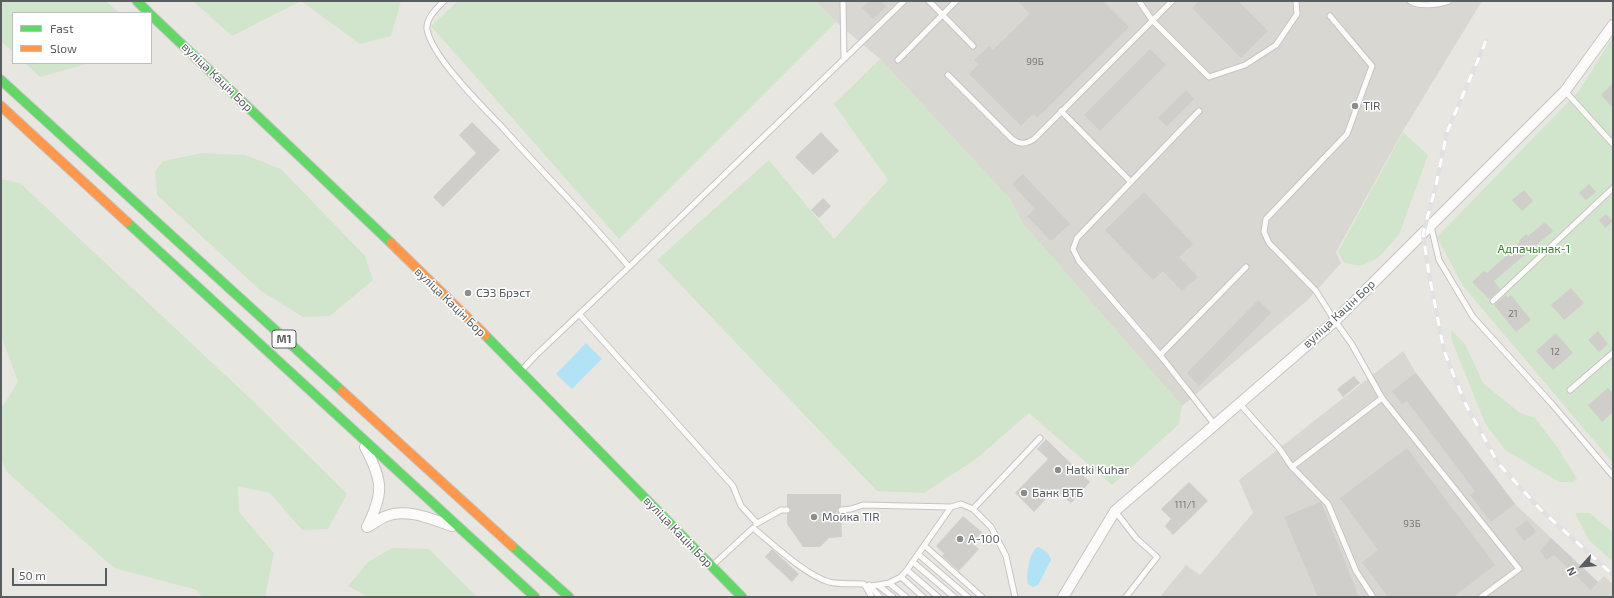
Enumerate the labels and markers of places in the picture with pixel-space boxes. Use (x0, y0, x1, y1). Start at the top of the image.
place label: TIR (1363, 99, 1381, 113)
marker: TIR (1350, 101, 1360, 111)
place label: СЭЗ Брэст (476, 286, 531, 300)
marker: СЭЗ Брэст (463, 288, 473, 298)
place label: Hatki Kuhar (1066, 463, 1129, 477)
marker: Hatki Kuhar (1053, 465, 1063, 475)
place label: Банк ВТБ (1032, 486, 1083, 500)
marker: Банк ВТБ (1019, 488, 1029, 498)
place label: Мойка TIR (822, 510, 880, 524)
marker: Мойка TIR (809, 512, 819, 522)
place label: А-100 (968, 532, 1000, 546)
marker: А-100 (955, 534, 965, 544)

